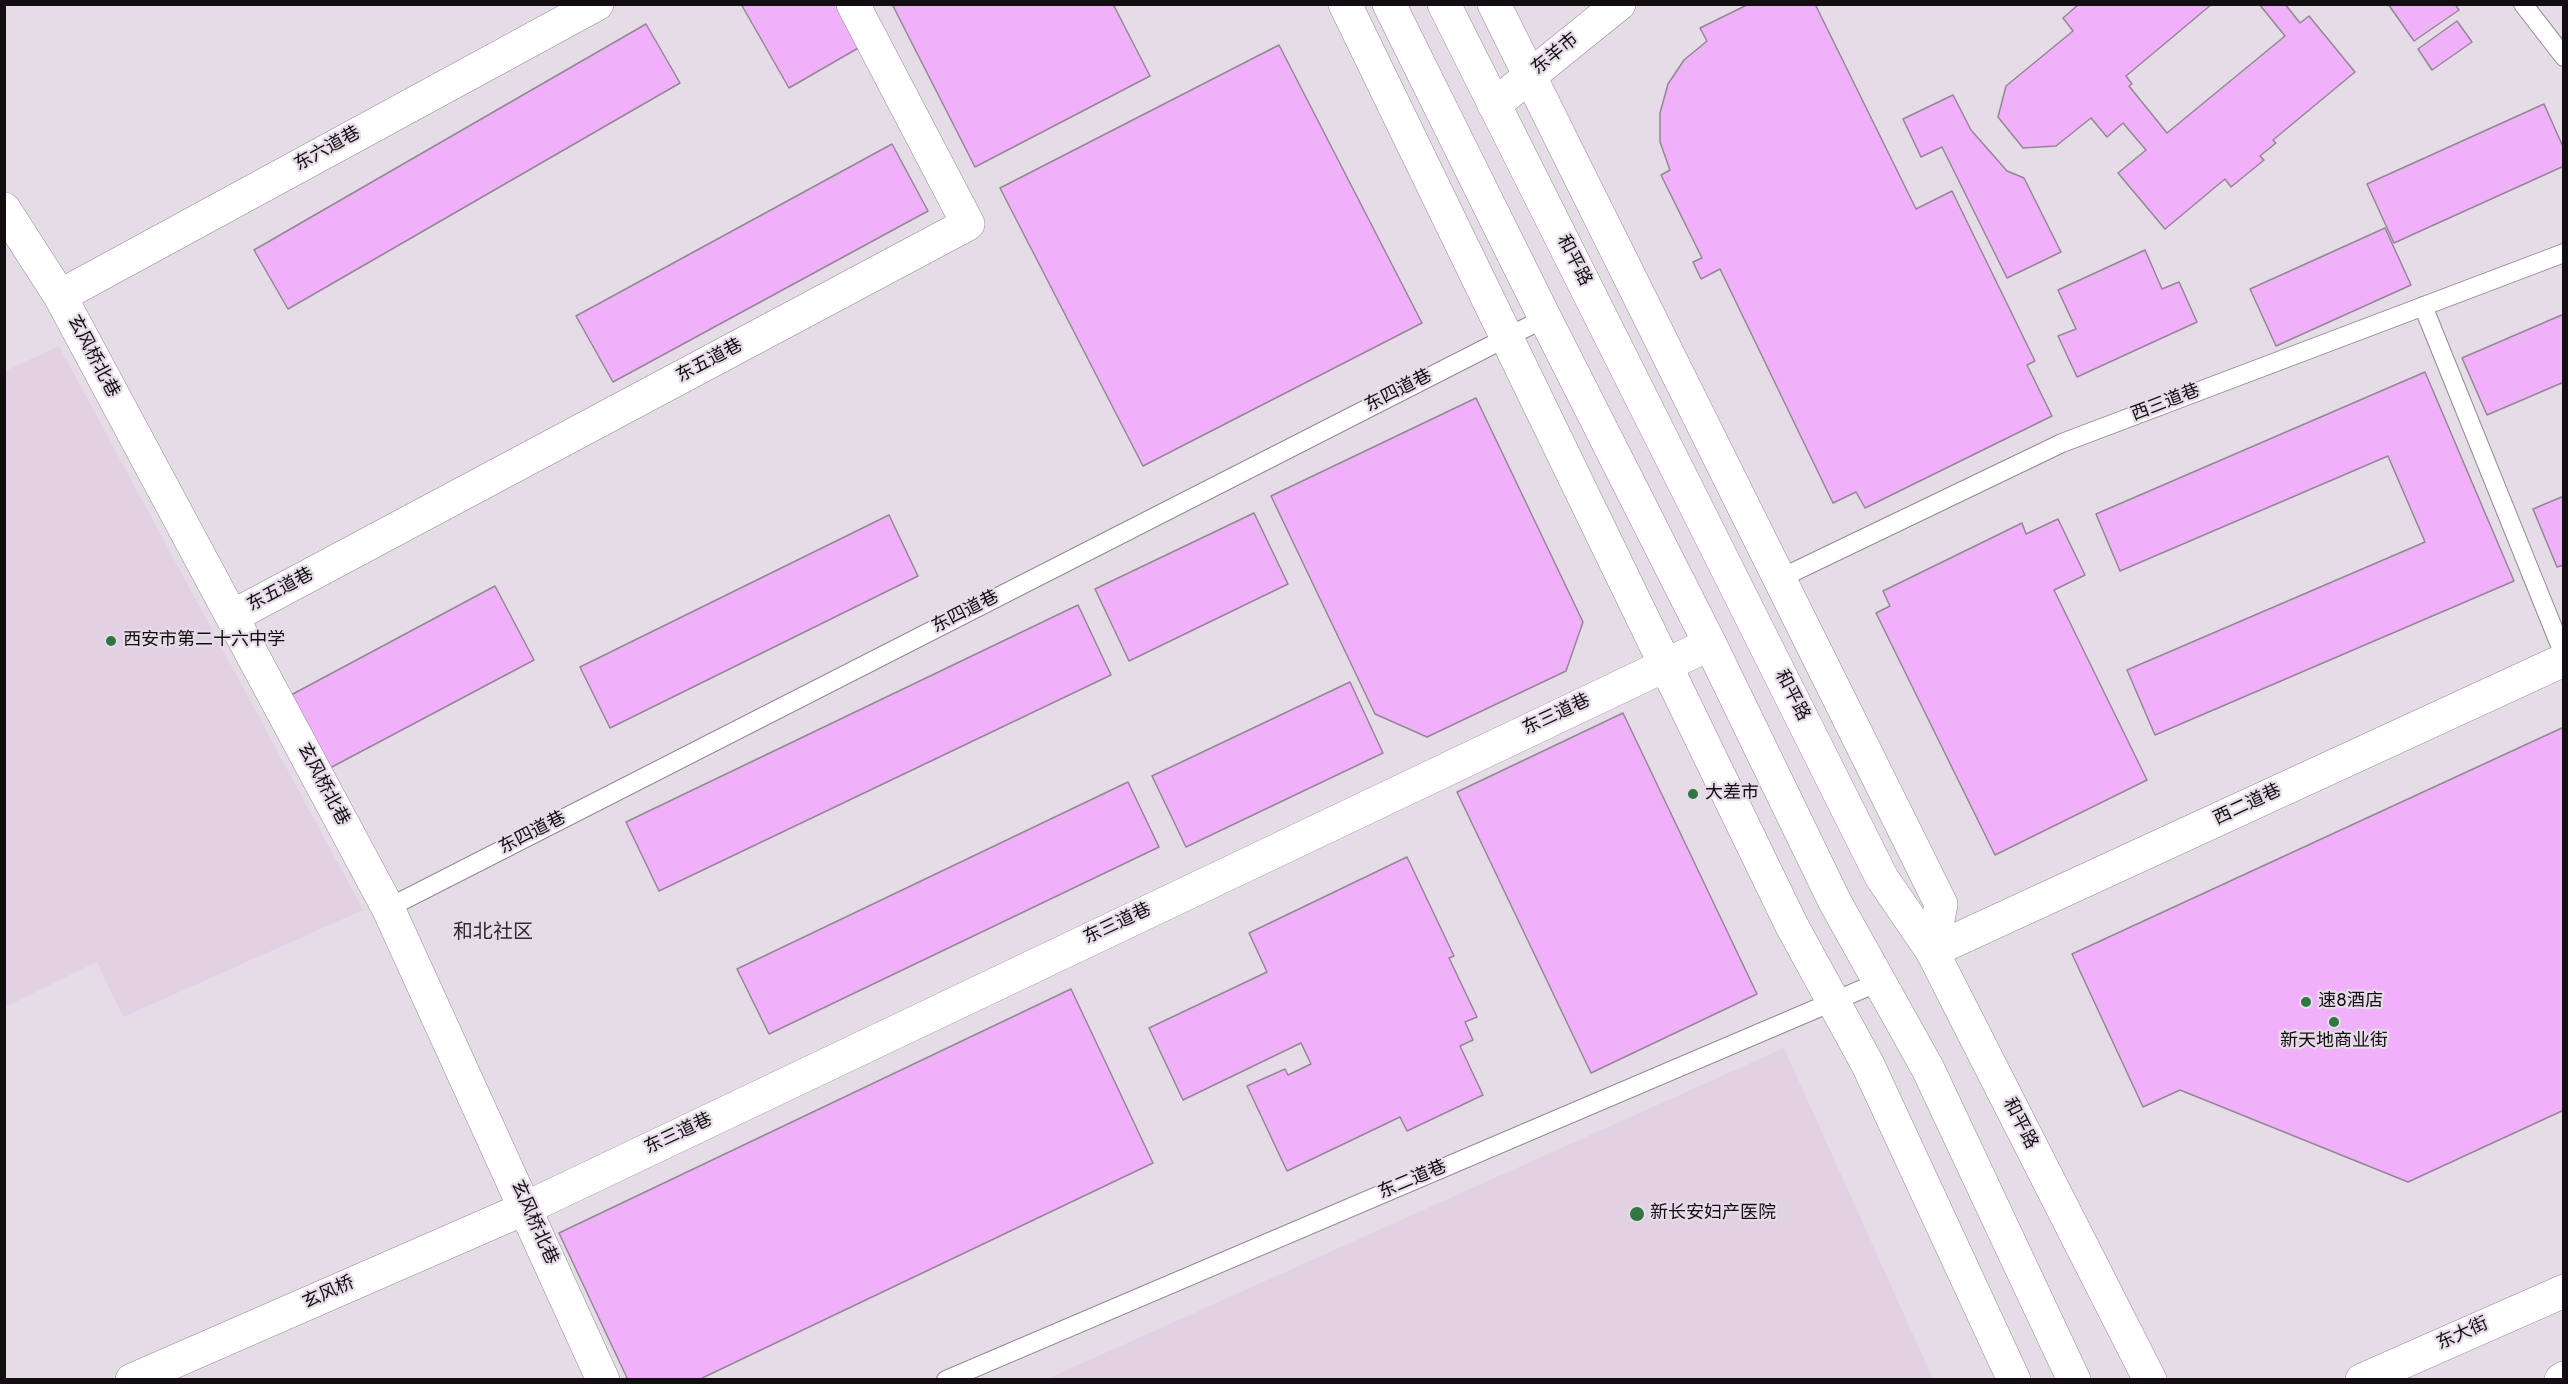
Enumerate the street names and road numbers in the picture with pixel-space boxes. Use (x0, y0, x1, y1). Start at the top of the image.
street label: 东羊市 (1528, 30, 1584, 80)
street label: 东六道巷 (291, 123, 365, 177)
street label: 和平路 (1551, 232, 1595, 290)
street label: 玄风桥北巷 (61, 312, 123, 402)
street label: 东五道巷 (673, 336, 747, 388)
street label: 东四道巷 (1362, 366, 1436, 418)
street label: 西三道巷 (2129, 381, 2203, 427)
street label: 东五道巷 (244, 565, 318, 617)
street label: 东四道巷 (929, 587, 1003, 639)
street label: 和平路 (1769, 667, 1813, 725)
street label: 东三道巷 (1520, 691, 1594, 741)
street label: 玄风桥北巷 (291, 740, 353, 830)
street label: 西二道巷 (2211, 781, 2285, 831)
street label: 东四道巷 (496, 808, 570, 860)
street label: 东三道巷 (1081, 900, 1155, 950)
street label: 和平路 (1997, 1095, 2041, 1153)
street label: 东三道巷 (642, 1110, 716, 1160)
street label: 东二道巷 (1376, 1157, 1450, 1205)
street label: 玄风桥北巷 (505, 1177, 561, 1269)
street label: 玄风桥 (300, 1273, 358, 1315)
street label: 东大街 (2434, 1314, 2492, 1356)

